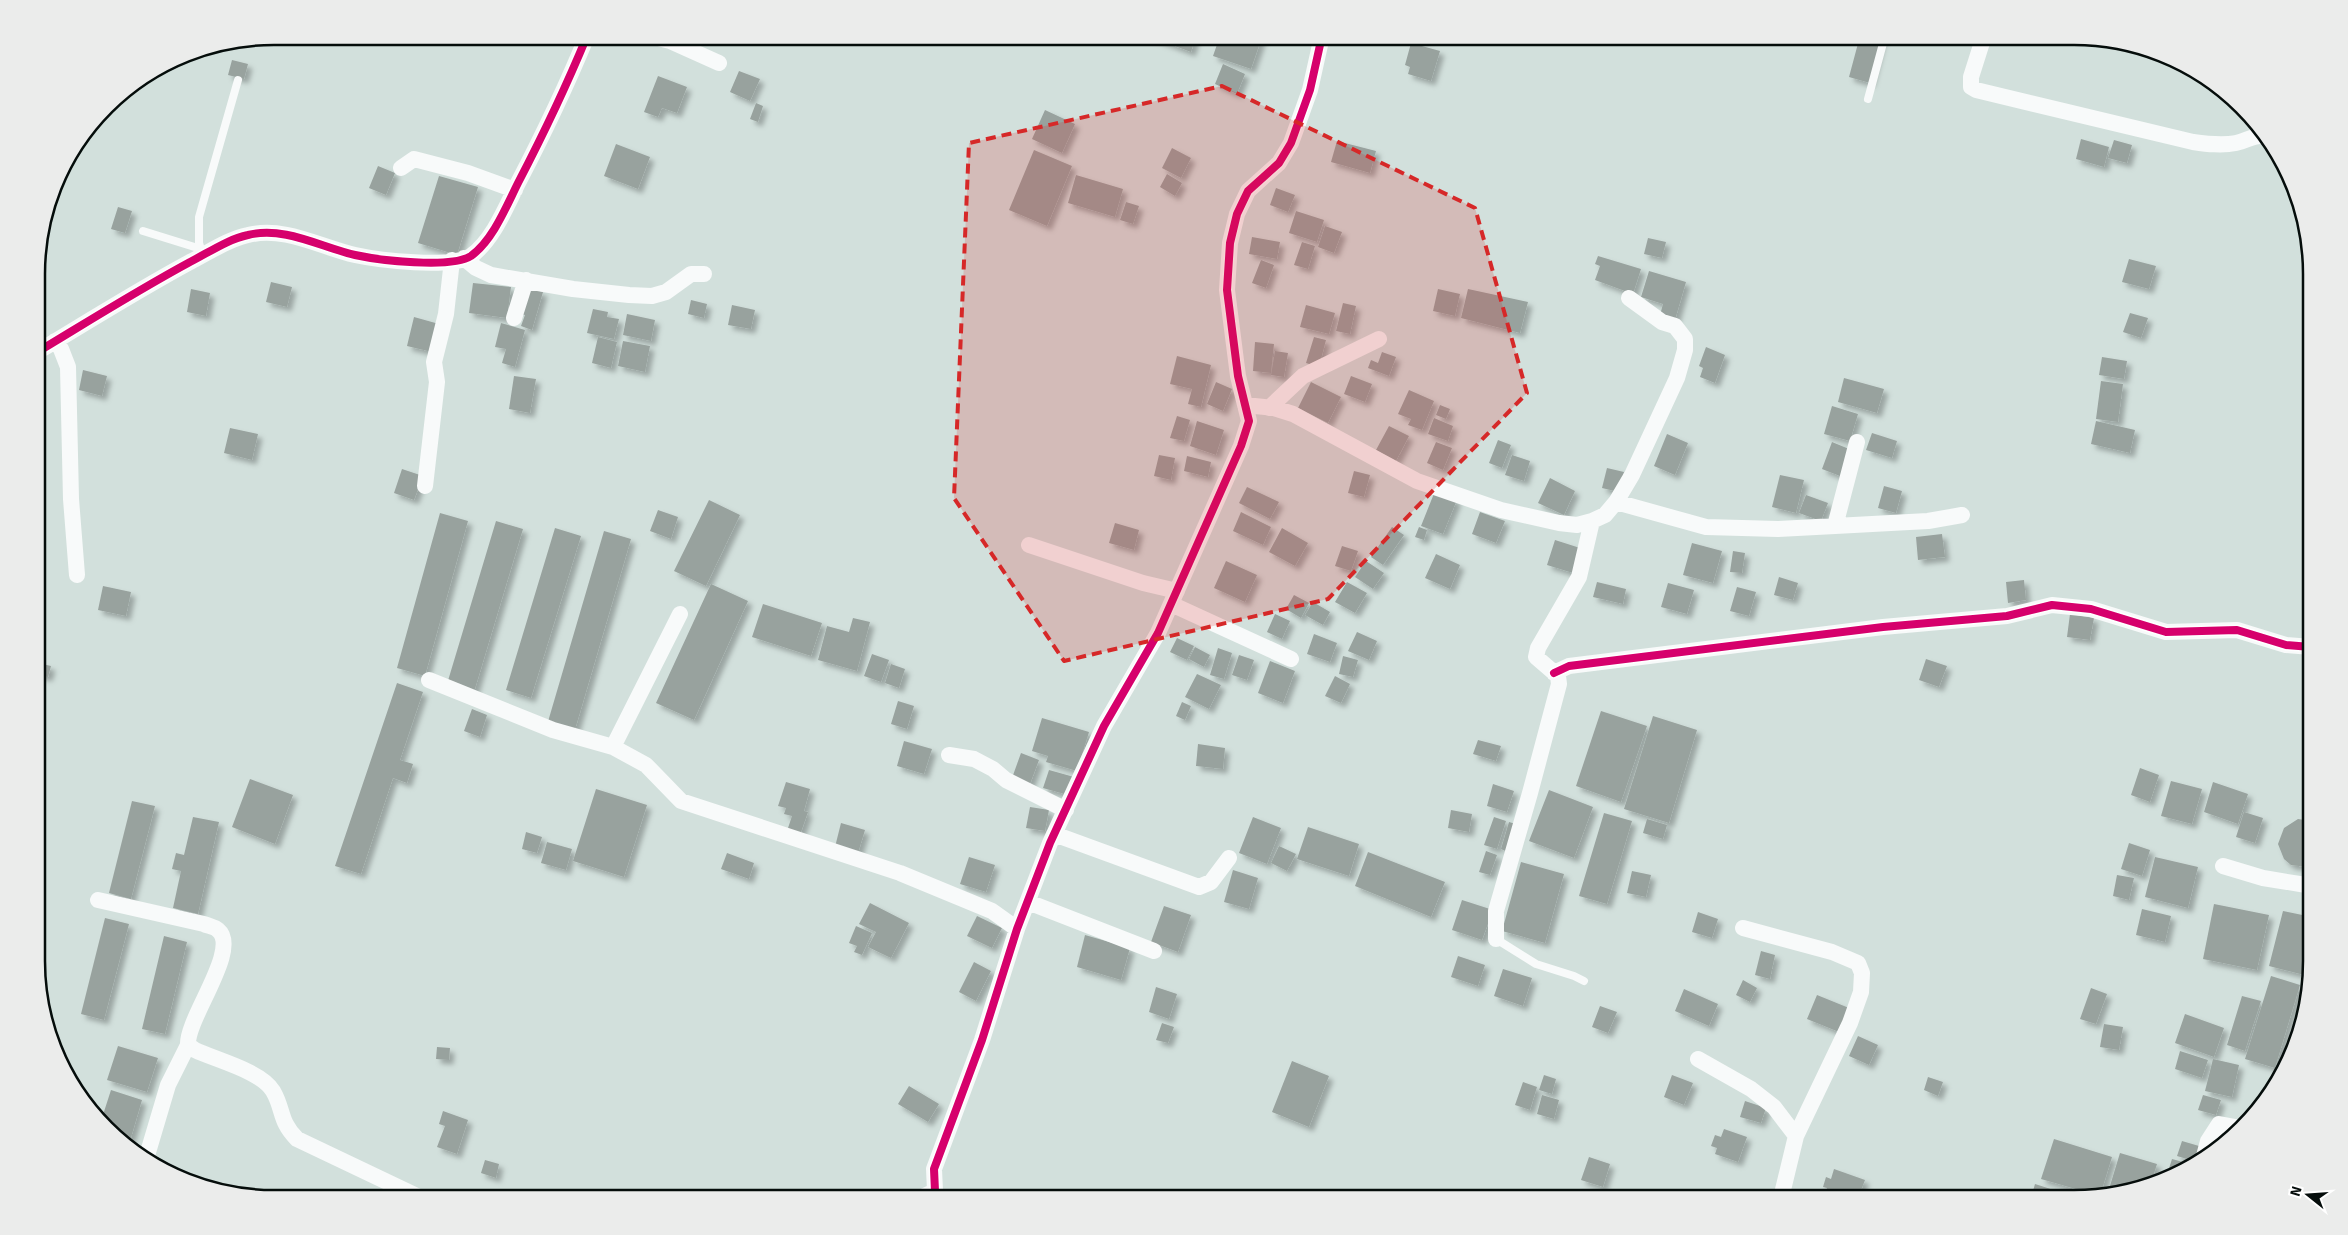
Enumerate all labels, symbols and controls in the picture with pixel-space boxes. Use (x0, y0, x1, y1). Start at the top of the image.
north arrow (2283, 1170, 2333, 1220)
text: N (2286, 1184, 2306, 1198)

